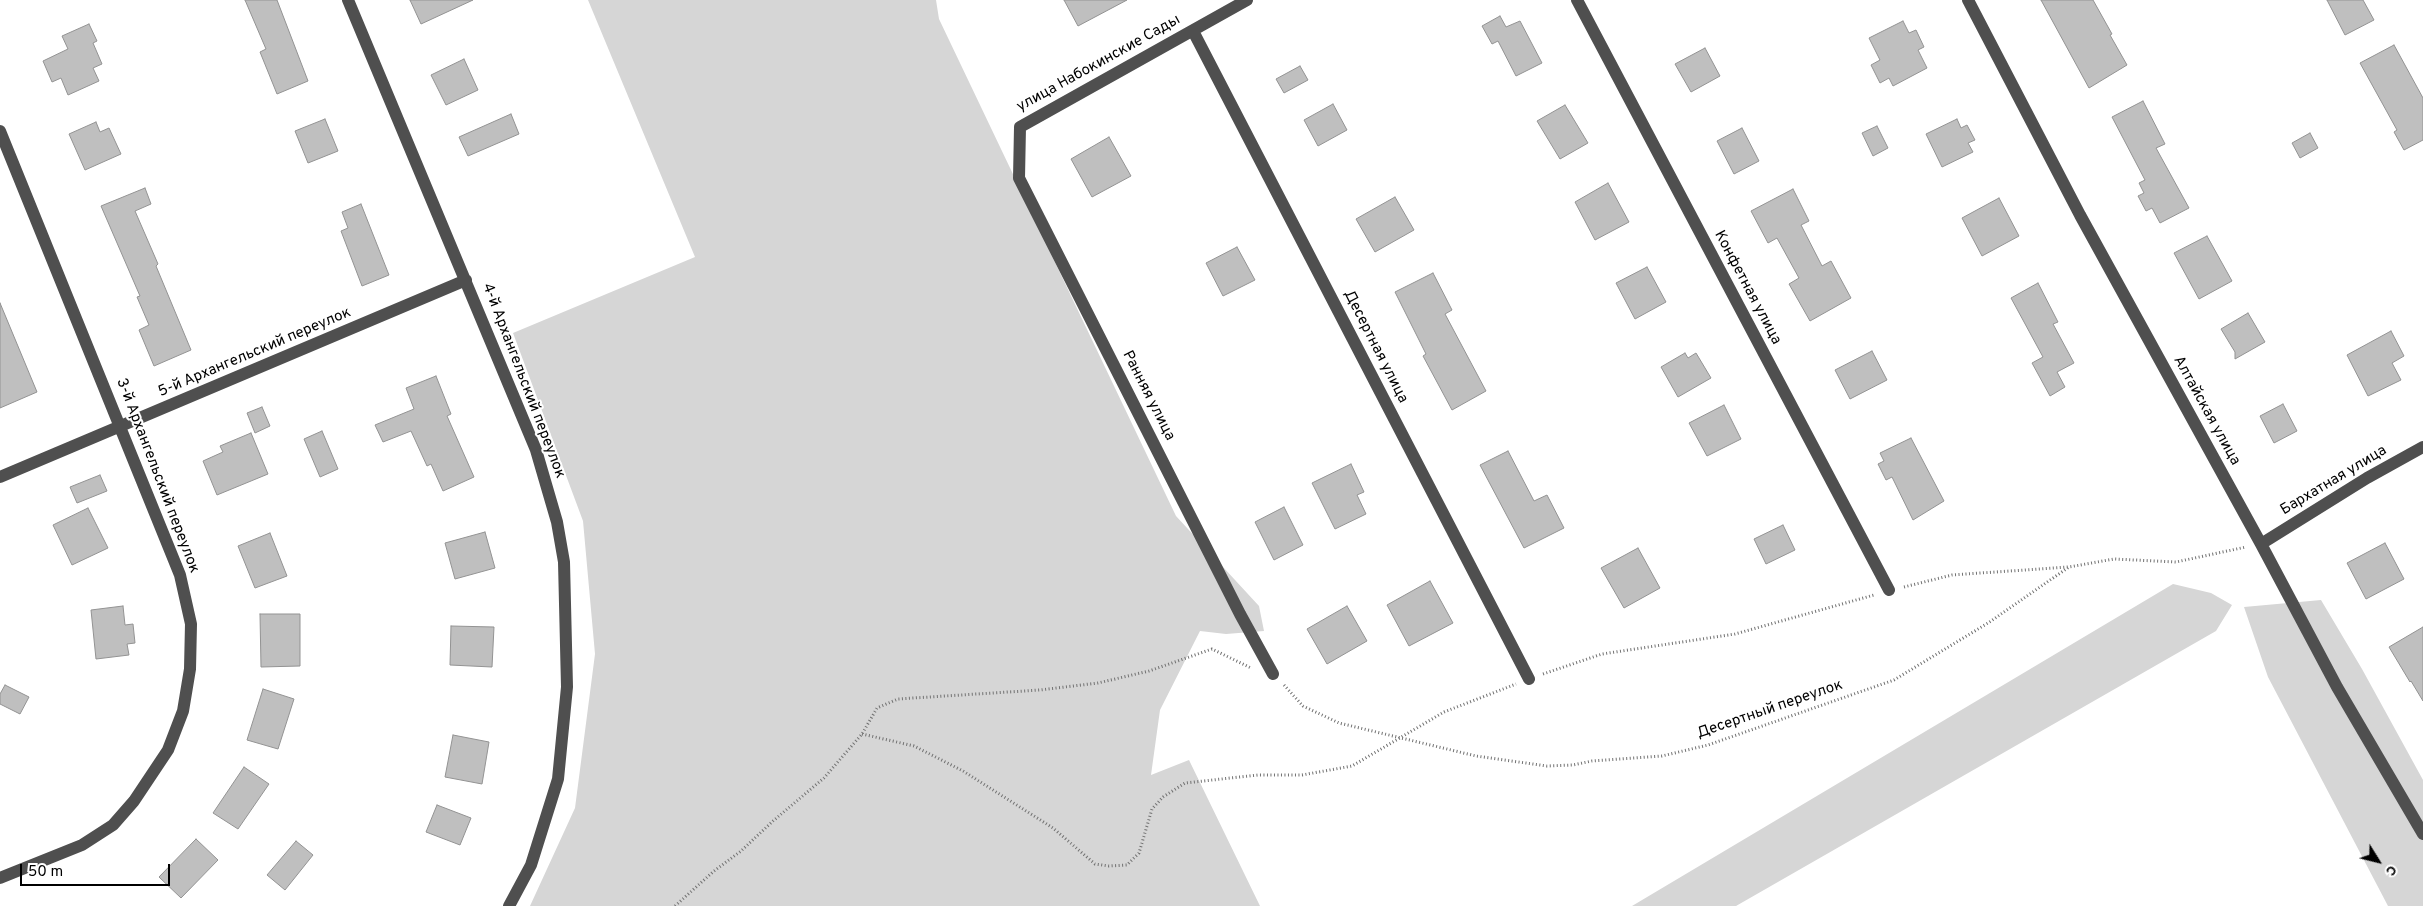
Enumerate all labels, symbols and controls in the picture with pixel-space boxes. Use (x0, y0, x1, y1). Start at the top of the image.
street label: улица Набокинские Сады (1014, 11, 1184, 117)
street label: Конфетная улица (1709, 228, 1785, 348)
street label: 4-й Архангельский переулок (477, 281, 569, 481)
street label: Десертная улица (1339, 288, 1411, 406)
street label: 5-й Архангельский переулок (156, 304, 354, 402)
street label: Ранняя улица (1118, 348, 1178, 444)
street label: Алтайская улица (2168, 353, 2244, 469)
street label: 3-й Архангельский переулок (111, 376, 203, 576)
street label: Бархатная улица (2278, 442, 2390, 520)
street label: Десертный переулок (1695, 677, 1845, 743)
north arrow (2353, 836, 2403, 886)
scale bar (22, 854, 172, 886)
text: С (2381, 861, 2400, 879)
text: 50 m (28, 863, 63, 882)

